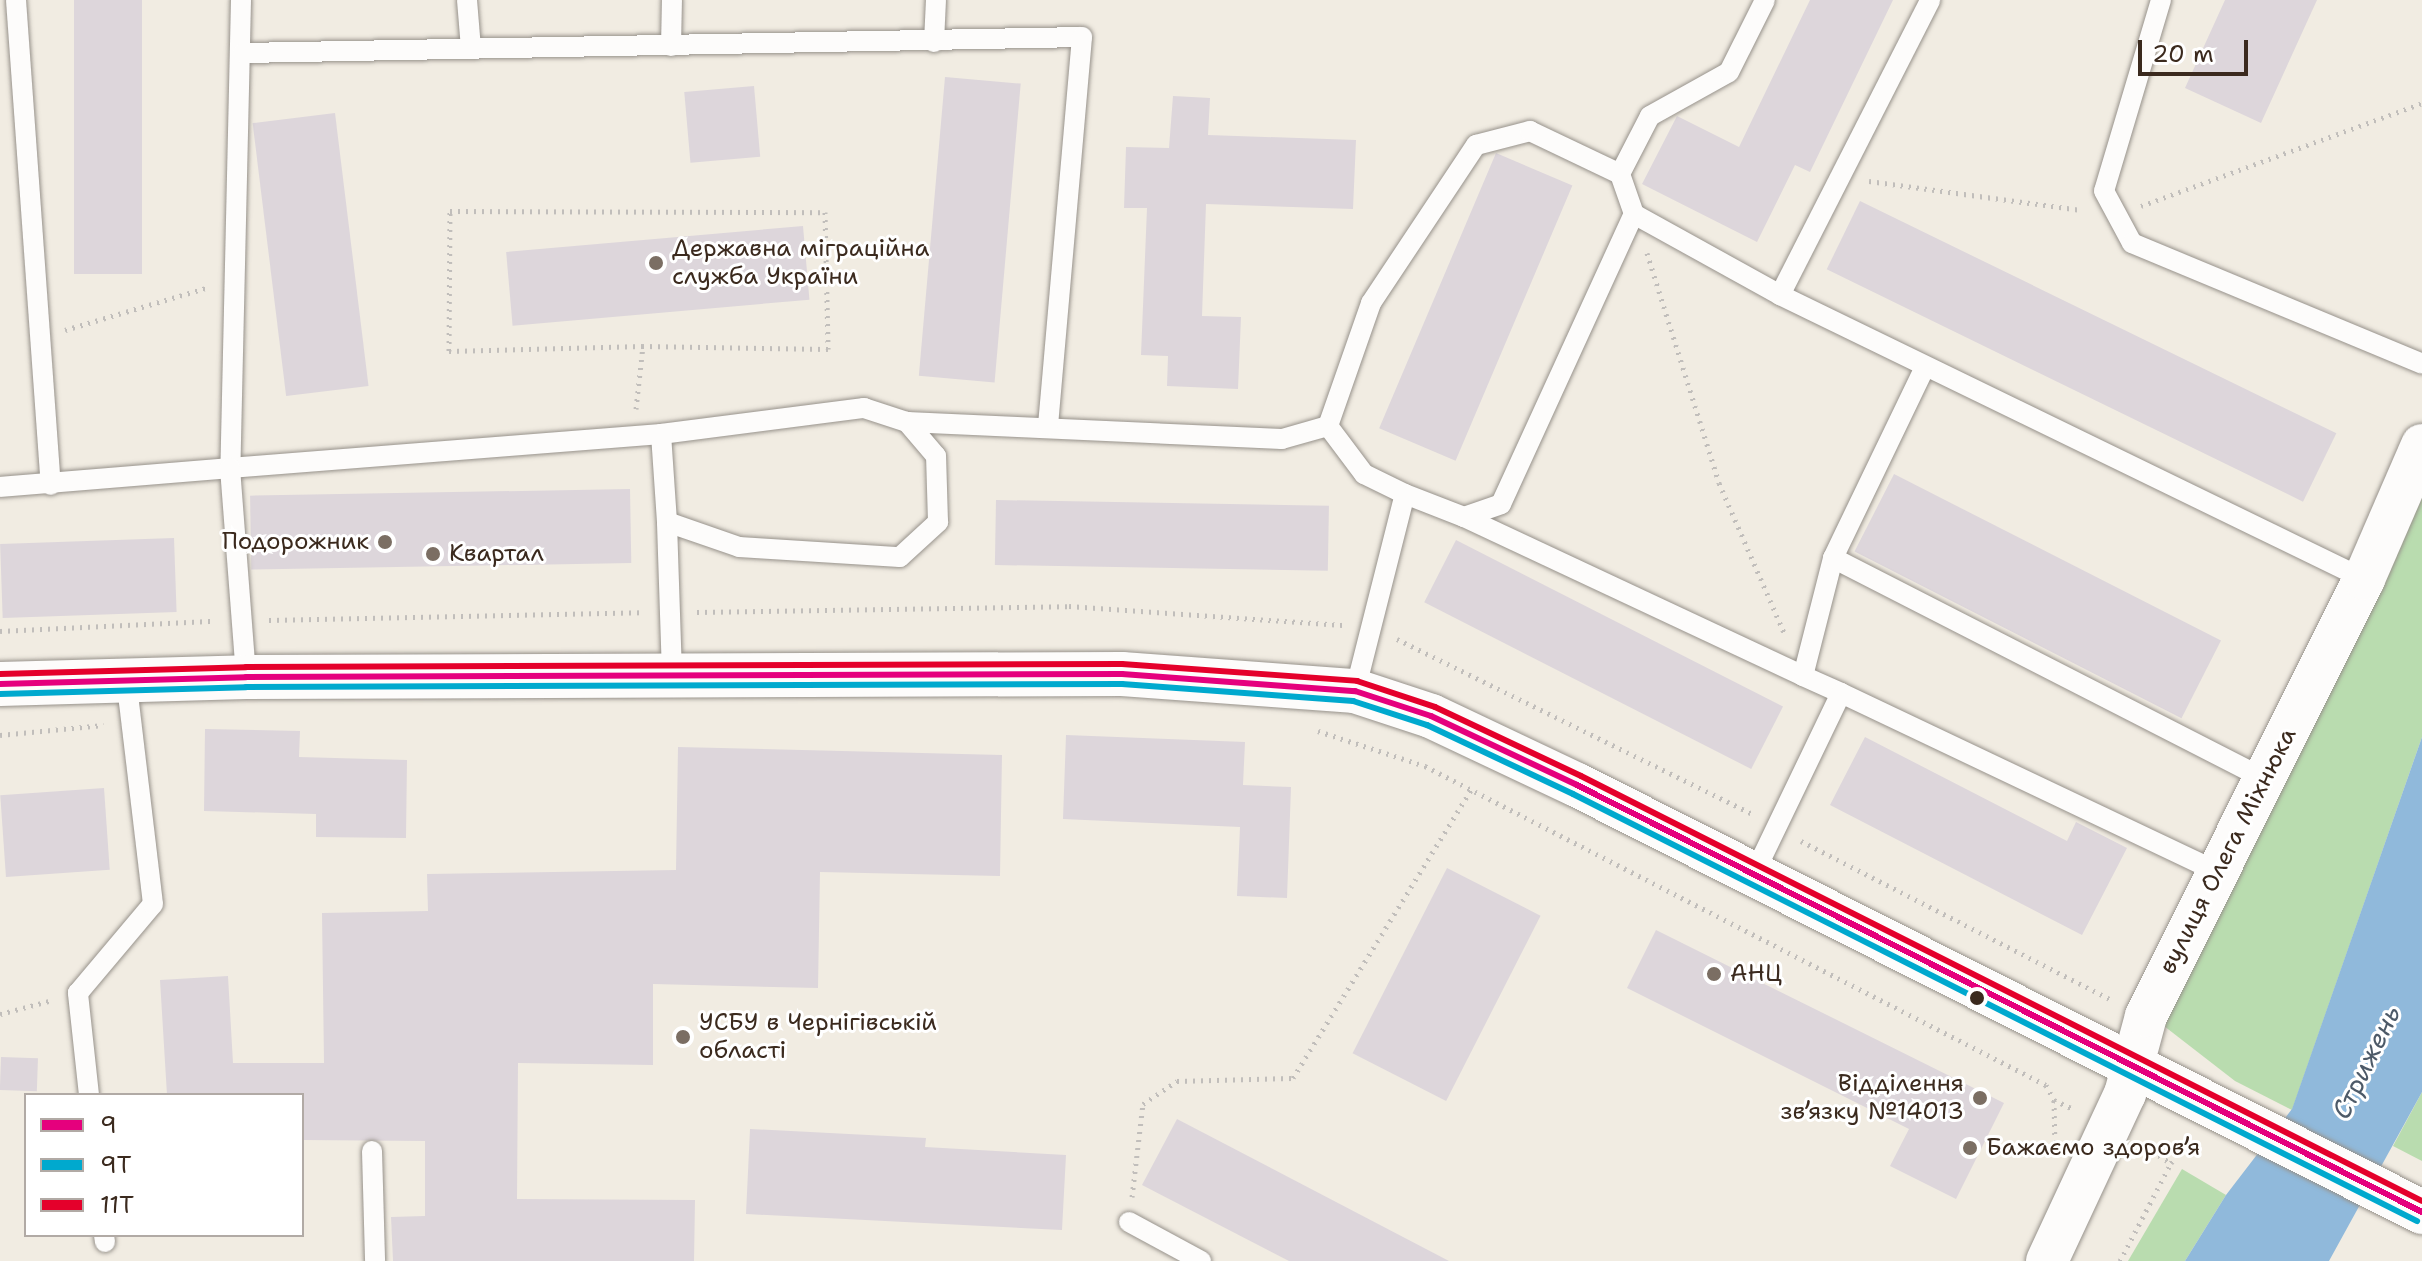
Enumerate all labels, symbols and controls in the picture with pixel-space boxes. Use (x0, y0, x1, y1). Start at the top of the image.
scale bar (2142, 24, 2252, 74)
text: 20 m (2152, 38, 2214, 70)
place label: Державна міграційна служба України (672, 235, 929, 291)
marker: Державна міграційна служба України (647, 254, 665, 272)
place label: Подорожник (222, 528, 369, 556)
marker: Подорожник (376, 533, 394, 551)
place label: Квартал (449, 540, 544, 568)
marker: Квартал (424, 545, 442, 563)
street label: вулиця Олега Міхнюка (2153, 723, 2303, 979)
place label: АНЦ (1730, 960, 1782, 988)
marker: АНЦ (1705, 965, 1723, 983)
unlabelled marker (1969, 990, 1985, 1006)
water label: Стрижень (2325, 1000, 2407, 1124)
place label: УСБУ в Чернігівській області (699, 1009, 937, 1065)
marker: УСБУ в Чернігівській області (674, 1028, 692, 1046)
place label: Відділення зв’язку №14013 (1780, 1070, 1964, 1126)
marker: Відділення зв’язку №14013 (1971, 1089, 1989, 1107)
legend (24, 1093, 304, 1237)
text: 9 (100, 1109, 117, 1141)
place label: Бажаємо здоров’я (1986, 1134, 2201, 1162)
marker: Бажаємо здоров’я (1961, 1139, 1979, 1157)
text: 9Т (100, 1149, 132, 1181)
text: 11Т (100, 1189, 134, 1221)

